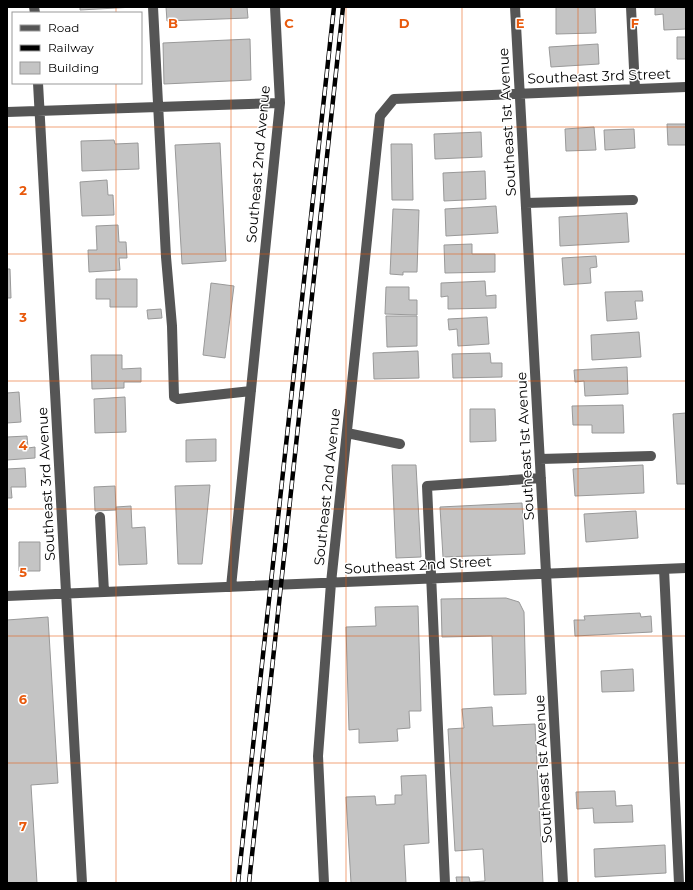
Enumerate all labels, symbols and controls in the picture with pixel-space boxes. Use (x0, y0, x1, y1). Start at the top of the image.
legend (12, 12, 142, 84)
text: B (168, 15, 178, 31)
text: C (284, 15, 294, 31)
text: D (399, 15, 410, 31)
text: E (516, 15, 525, 31)
text: F (631, 15, 639, 31)
text: Road (48, 20, 79, 35)
text: Railway (48, 40, 94, 55)
street label: Southeast 1st Avenue (494, 47, 520, 197)
text: Building (48, 60, 99, 75)
street label: Southeast 3rd Street (527, 64, 671, 87)
street label: Southeast 2nd Avenue (242, 84, 274, 244)
text: 2 (19, 182, 27, 198)
text: 3 (18, 309, 27, 325)
street label: Southeast 1st Avenue (512, 371, 538, 521)
street label: Southeast 3rd Avenue (33, 407, 59, 561)
street label: Southeast 2nd Avenue (310, 407, 344, 567)
text: 4 (19, 437, 28, 453)
street label: Southeast 2nd Street (344, 552, 492, 578)
text: 5 (19, 564, 27, 580)
text: 6 (19, 691, 28, 707)
street label: Southeast 1st Avenue (530, 694, 556, 844)
text: 7 (19, 818, 27, 834)

